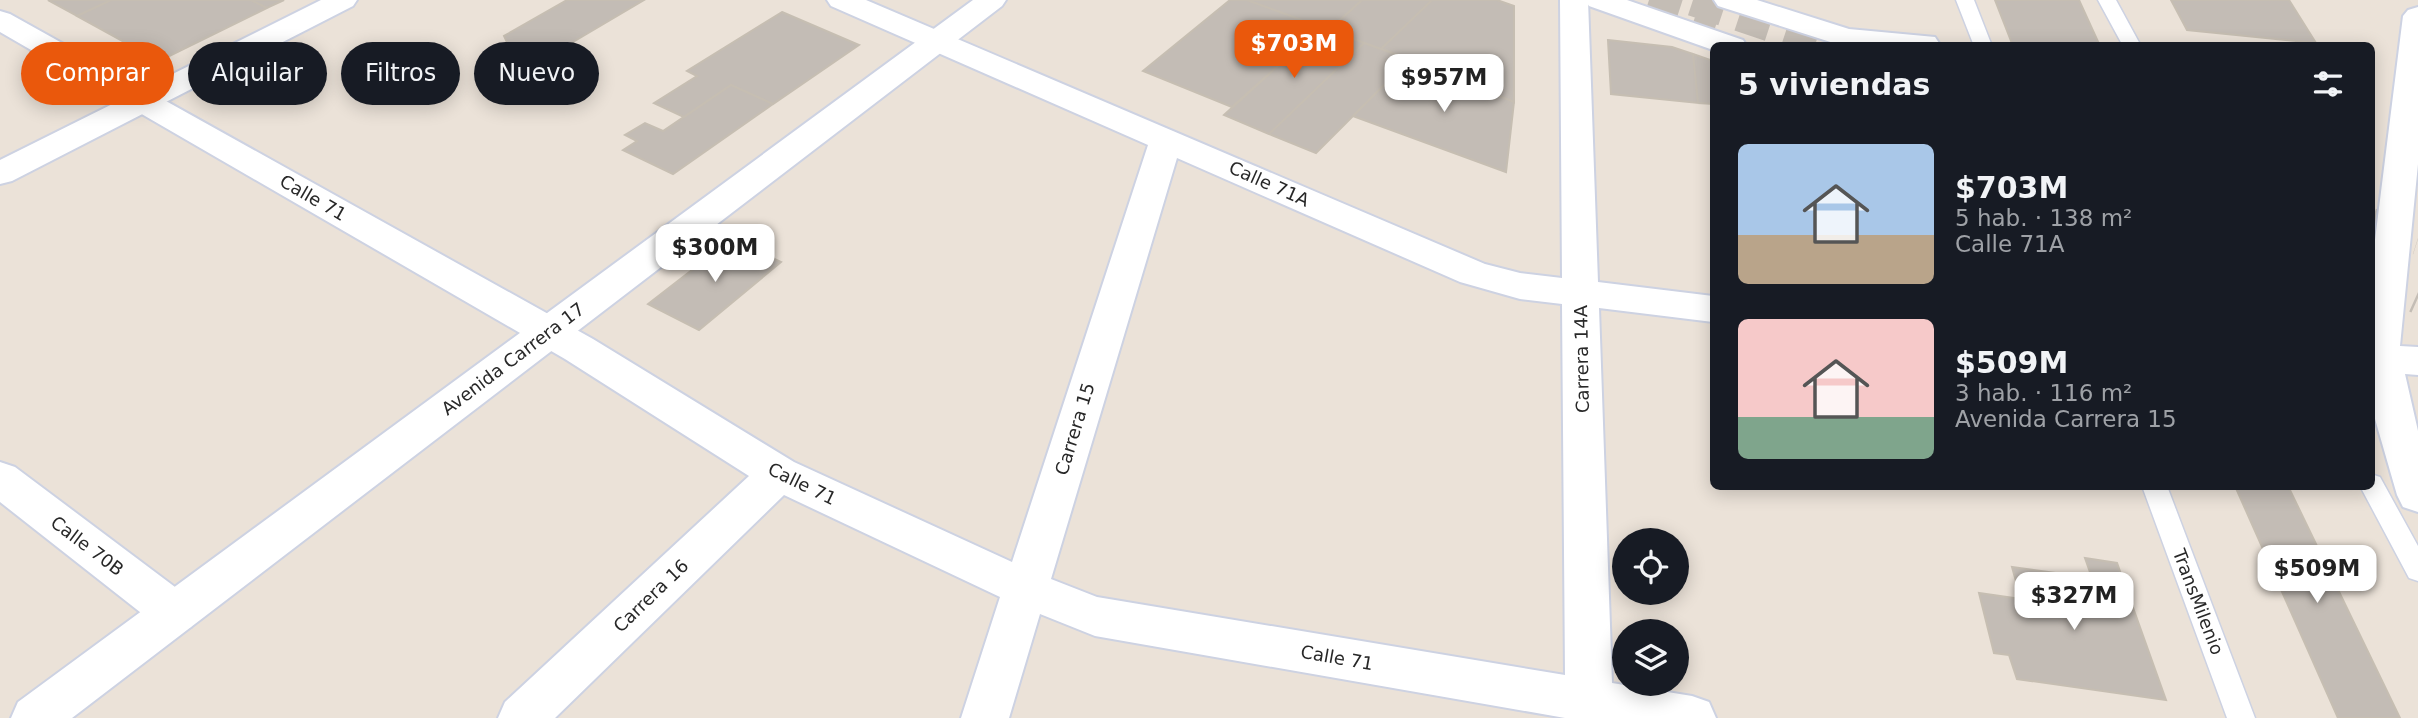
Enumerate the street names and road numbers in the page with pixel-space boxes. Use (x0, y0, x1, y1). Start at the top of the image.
street label: Calle 71A (1226, 157, 1313, 211)
street label: Calle 71 (276, 170, 350, 225)
street label: Avenida Carrera 17 (437, 298, 588, 419)
street label: Carrera 14A (1570, 304, 1593, 413)
street label: Carrera 15 (1050, 380, 1099, 478)
street label: Calle 71 (765, 458, 840, 509)
street label: Calle 70B (47, 511, 128, 580)
street label: TransMilenio (2168, 545, 2228, 658)
street label: Carrera 16 (609, 555, 692, 636)
street label: Calle 71 (1299, 641, 1375, 674)

